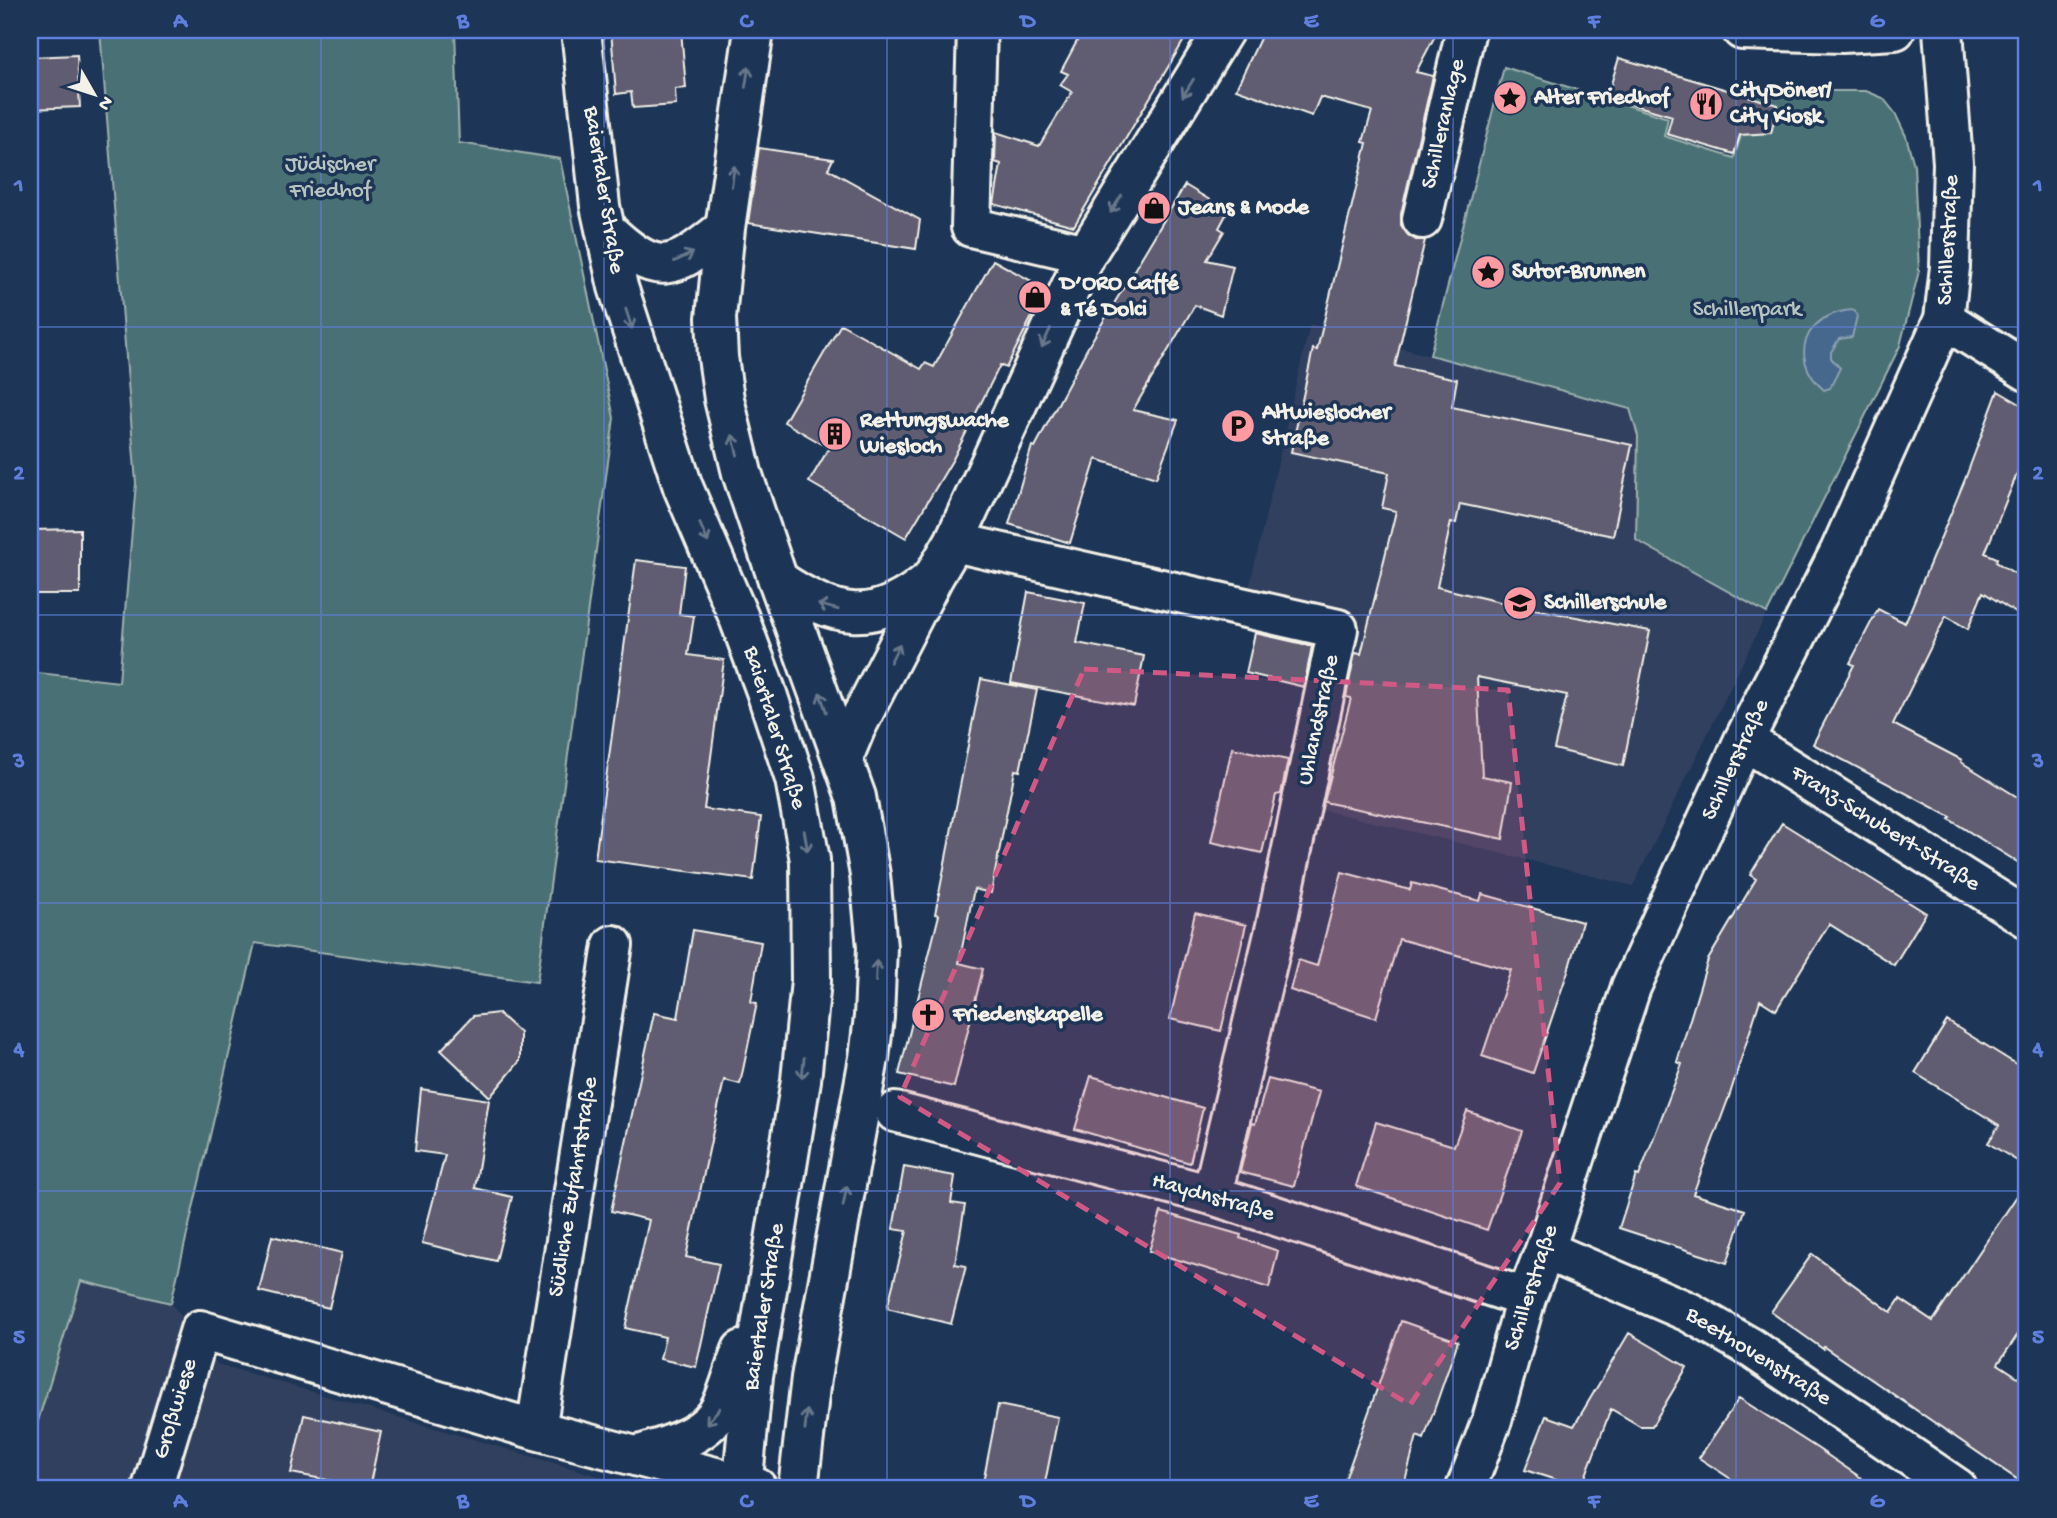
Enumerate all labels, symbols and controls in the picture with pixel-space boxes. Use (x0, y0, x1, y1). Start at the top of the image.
text: A (172, 9, 188, 36)
text: B (456, 9, 470, 36)
text: C (740, 9, 755, 36)
text: D (1019, 9, 1037, 36)
text: E (1304, 9, 1320, 36)
text: F (1587, 9, 1602, 36)
text: G (1870, 9, 1886, 36)
street label: Schilleranlage (1416, 55, 1472, 192)
north arrow (60, 60, 130, 130)
one-way arrow (741, 66, 754, 89)
one-way arrow (1180, 77, 1194, 97)
place label: CityDöner/ City Kiosk (1730, 78, 1832, 131)
place icon: Alter Friedhof (1491, 79, 1529, 117)
place label: Alter Friedhof (1533, 85, 1671, 112)
restaurant icon: CityDöner/ City Kiosk (1687, 85, 1725, 123)
text: N (92, 90, 117, 115)
street label: Baiertaler Straße (576, 103, 630, 277)
park label: Jüdischer Friedhof (285, 152, 377, 205)
one-way arrow (726, 166, 739, 188)
text: 1 (13, 173, 24, 200)
street label: Schillerstraße (1932, 173, 1966, 306)
text: 1 (2032, 173, 2043, 200)
shop icon: Jeans & Mode (1135, 189, 1173, 227)
one-way arrow (1109, 193, 1123, 213)
place label: Jeans & Mode (1177, 195, 1310, 222)
one-way arrow (673, 250, 694, 263)
place icon: Sutor-Brunnen (1469, 253, 1507, 291)
place label: Sutor-Brunnen (1512, 259, 1647, 286)
place label: D’ORO Caffé & Té Dolci (1058, 271, 1180, 324)
shop icon: D’ORO Caffé & Té Dolci (1016, 278, 1054, 316)
park label: Schillerpark (1693, 297, 1804, 324)
one-way arrow (624, 307, 636, 329)
one-way arrow (1039, 327, 1053, 348)
place label: Altwieslocher Straße (1261, 400, 1393, 453)
parking icon: Altwieslocher Straße (1219, 407, 1257, 445)
place label: Rettungswache Wiesloch (859, 408, 1010, 461)
building icon: Rettungswache Wiesloch (816, 415, 854, 453)
one-way arrow (728, 434, 742, 457)
text: 2 (13, 461, 25, 488)
text: 2 (2032, 461, 2044, 488)
one-way arrow (698, 522, 711, 543)
school or university icon: Schillerschule (1501, 584, 1539, 622)
place label: Schillerschule (1544, 590, 1667, 617)
one-way arrow (817, 600, 840, 613)
street label: Baiertaler Straße (736, 642, 812, 814)
one-way arrow (888, 643, 902, 664)
street label: Uhlandstraße (1292, 651, 1346, 788)
one-way arrow (816, 691, 829, 713)
street label: Schillerstraße (1696, 694, 1776, 825)
text: 3 (12, 749, 25, 776)
text: 3 (2031, 749, 2044, 776)
street label: Franz-Schubert-Straße (1784, 759, 1986, 899)
one-way arrow (800, 829, 814, 852)
one-way arrow (869, 960, 882, 983)
church icon: Friedenskapelle (909, 996, 947, 1034)
place label: Friedenskapelle (952, 1002, 1104, 1029)
text: 4 (13, 1037, 25, 1064)
text: 4 (2032, 1037, 2044, 1064)
one-way arrow (796, 1056, 809, 1079)
street label: Südliche Zufahrtstraße (543, 1074, 605, 1299)
street label: Haydnstraße (1149, 1168, 1278, 1229)
one-way arrow (839, 1185, 852, 1208)
street label: Baiertaler Straße (738, 1220, 792, 1394)
street label: Schillerstraße (1499, 1221, 1565, 1354)
street label: Beethovenstraße (1679, 1301, 1837, 1413)
text: 5 (13, 1325, 25, 1352)
text: 5 (2032, 1325, 2044, 1352)
street label: Großwiese (148, 1354, 204, 1462)
one-way arrow (706, 1407, 721, 1425)
one-way arrow (800, 1410, 813, 1432)
text: A (172, 1489, 188, 1516)
text: B (456, 1489, 470, 1516)
text: C (740, 1489, 755, 1516)
text: D (1019, 1489, 1037, 1516)
text: E (1304, 1489, 1320, 1516)
text: F (1587, 1489, 1602, 1516)
text: G (1870, 1489, 1886, 1516)

